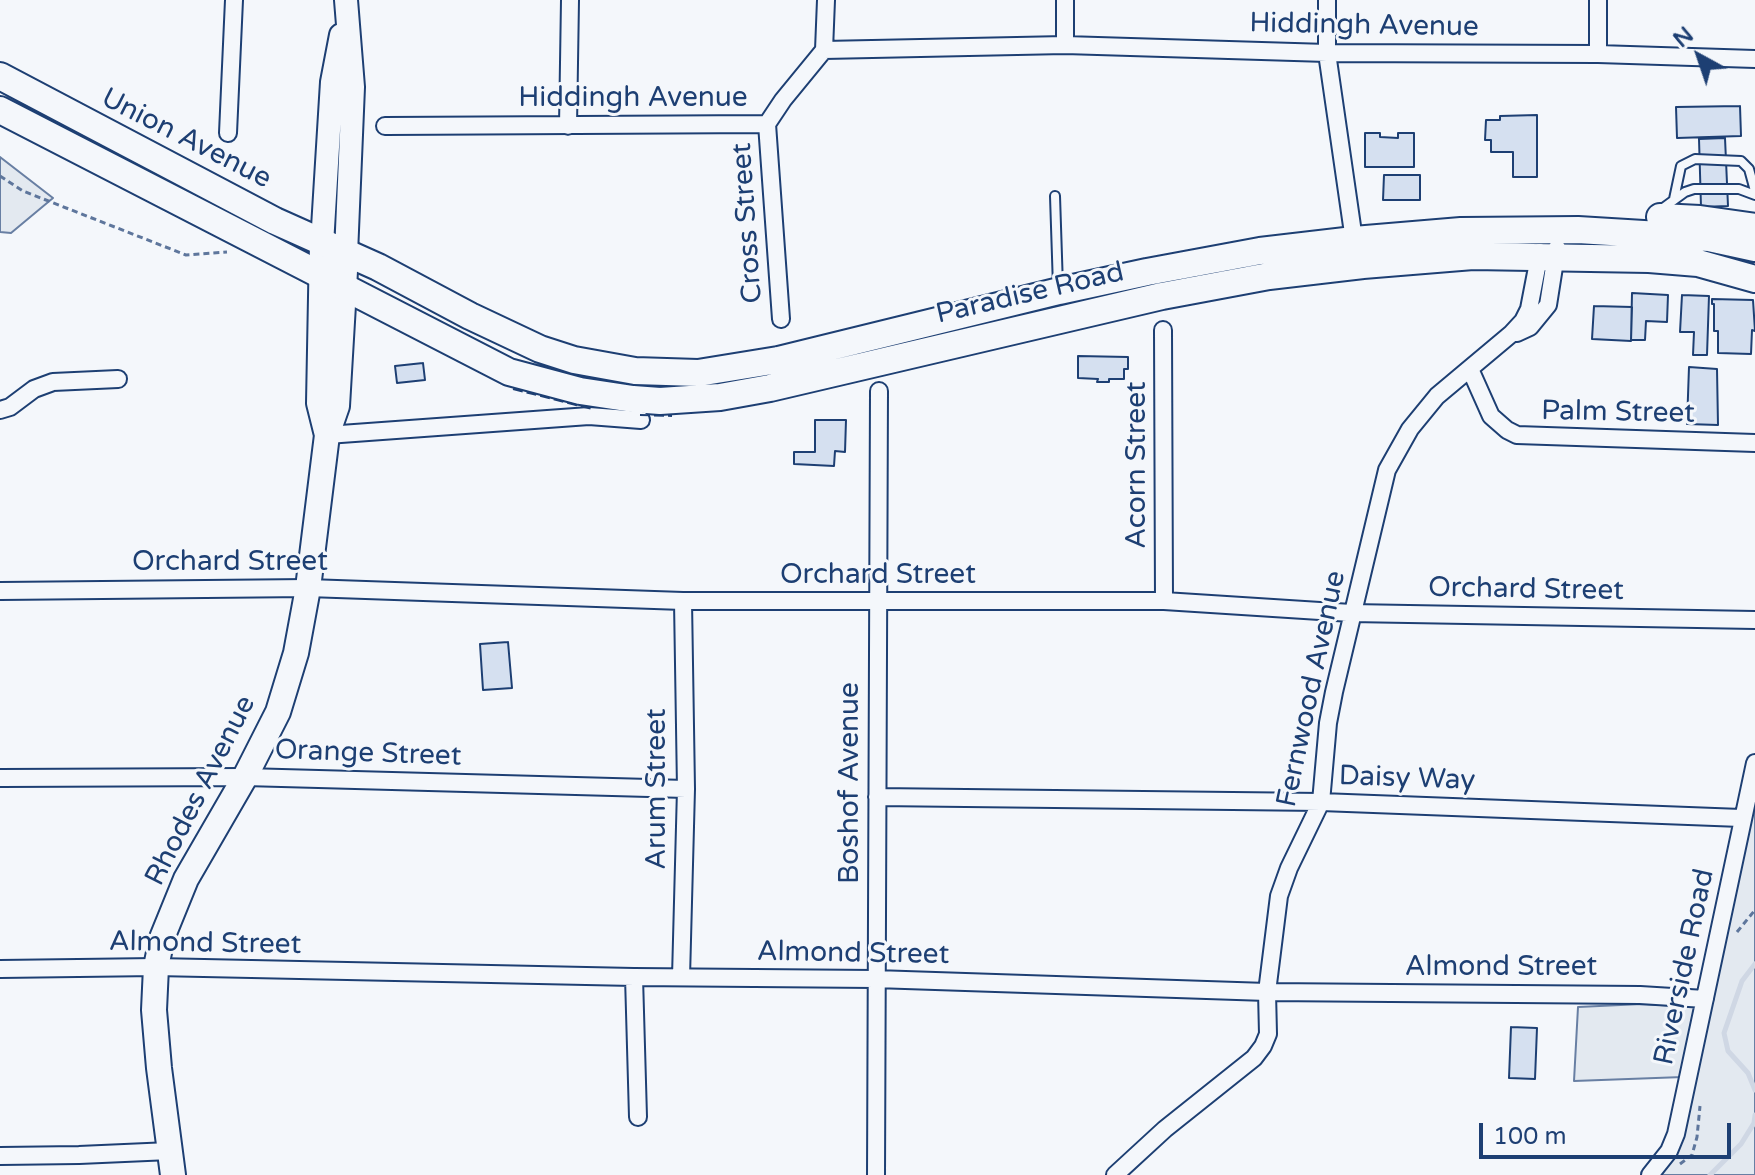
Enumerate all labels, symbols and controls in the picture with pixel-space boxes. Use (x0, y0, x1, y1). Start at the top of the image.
street label: Hiddingh Avenue (1249, 7, 1479, 45)
north arrow (1659, 16, 1739, 96)
text: N (1668, 22, 1699, 53)
street label: Union Avenue (95, 82, 277, 196)
street label: Hiddingh Avenue (518, 82, 748, 116)
street label: Cross Street (726, 142, 770, 304)
street label: Paradise Road (933, 256, 1127, 332)
street label: Acorn Street (1121, 381, 1155, 549)
street label: Palm Street (1541, 395, 1695, 431)
street label: Orchard Street (132, 546, 328, 580)
street label: Orchard Street (780, 559, 976, 593)
street label: Fernwood Avenue (1271, 568, 1353, 810)
street label: Orchard Street (1428, 571, 1624, 609)
street label: Boshof Avenue (834, 682, 868, 884)
street label: Rhodes Avenue (139, 691, 263, 891)
street label: Arum Street (641, 708, 675, 870)
street label: Orange Street (274, 734, 462, 774)
street label: Daisy Way (1338, 760, 1476, 798)
street label: Riverside Road (1648, 866, 1722, 1068)
street label: Almond Street (108, 926, 302, 962)
street label: Almond Street (756, 936, 950, 972)
street label: Almond Street (1405, 951, 1597, 985)
scale bar (1483, 1107, 1735, 1157)
text: 100 m (1493, 1122, 1567, 1151)

